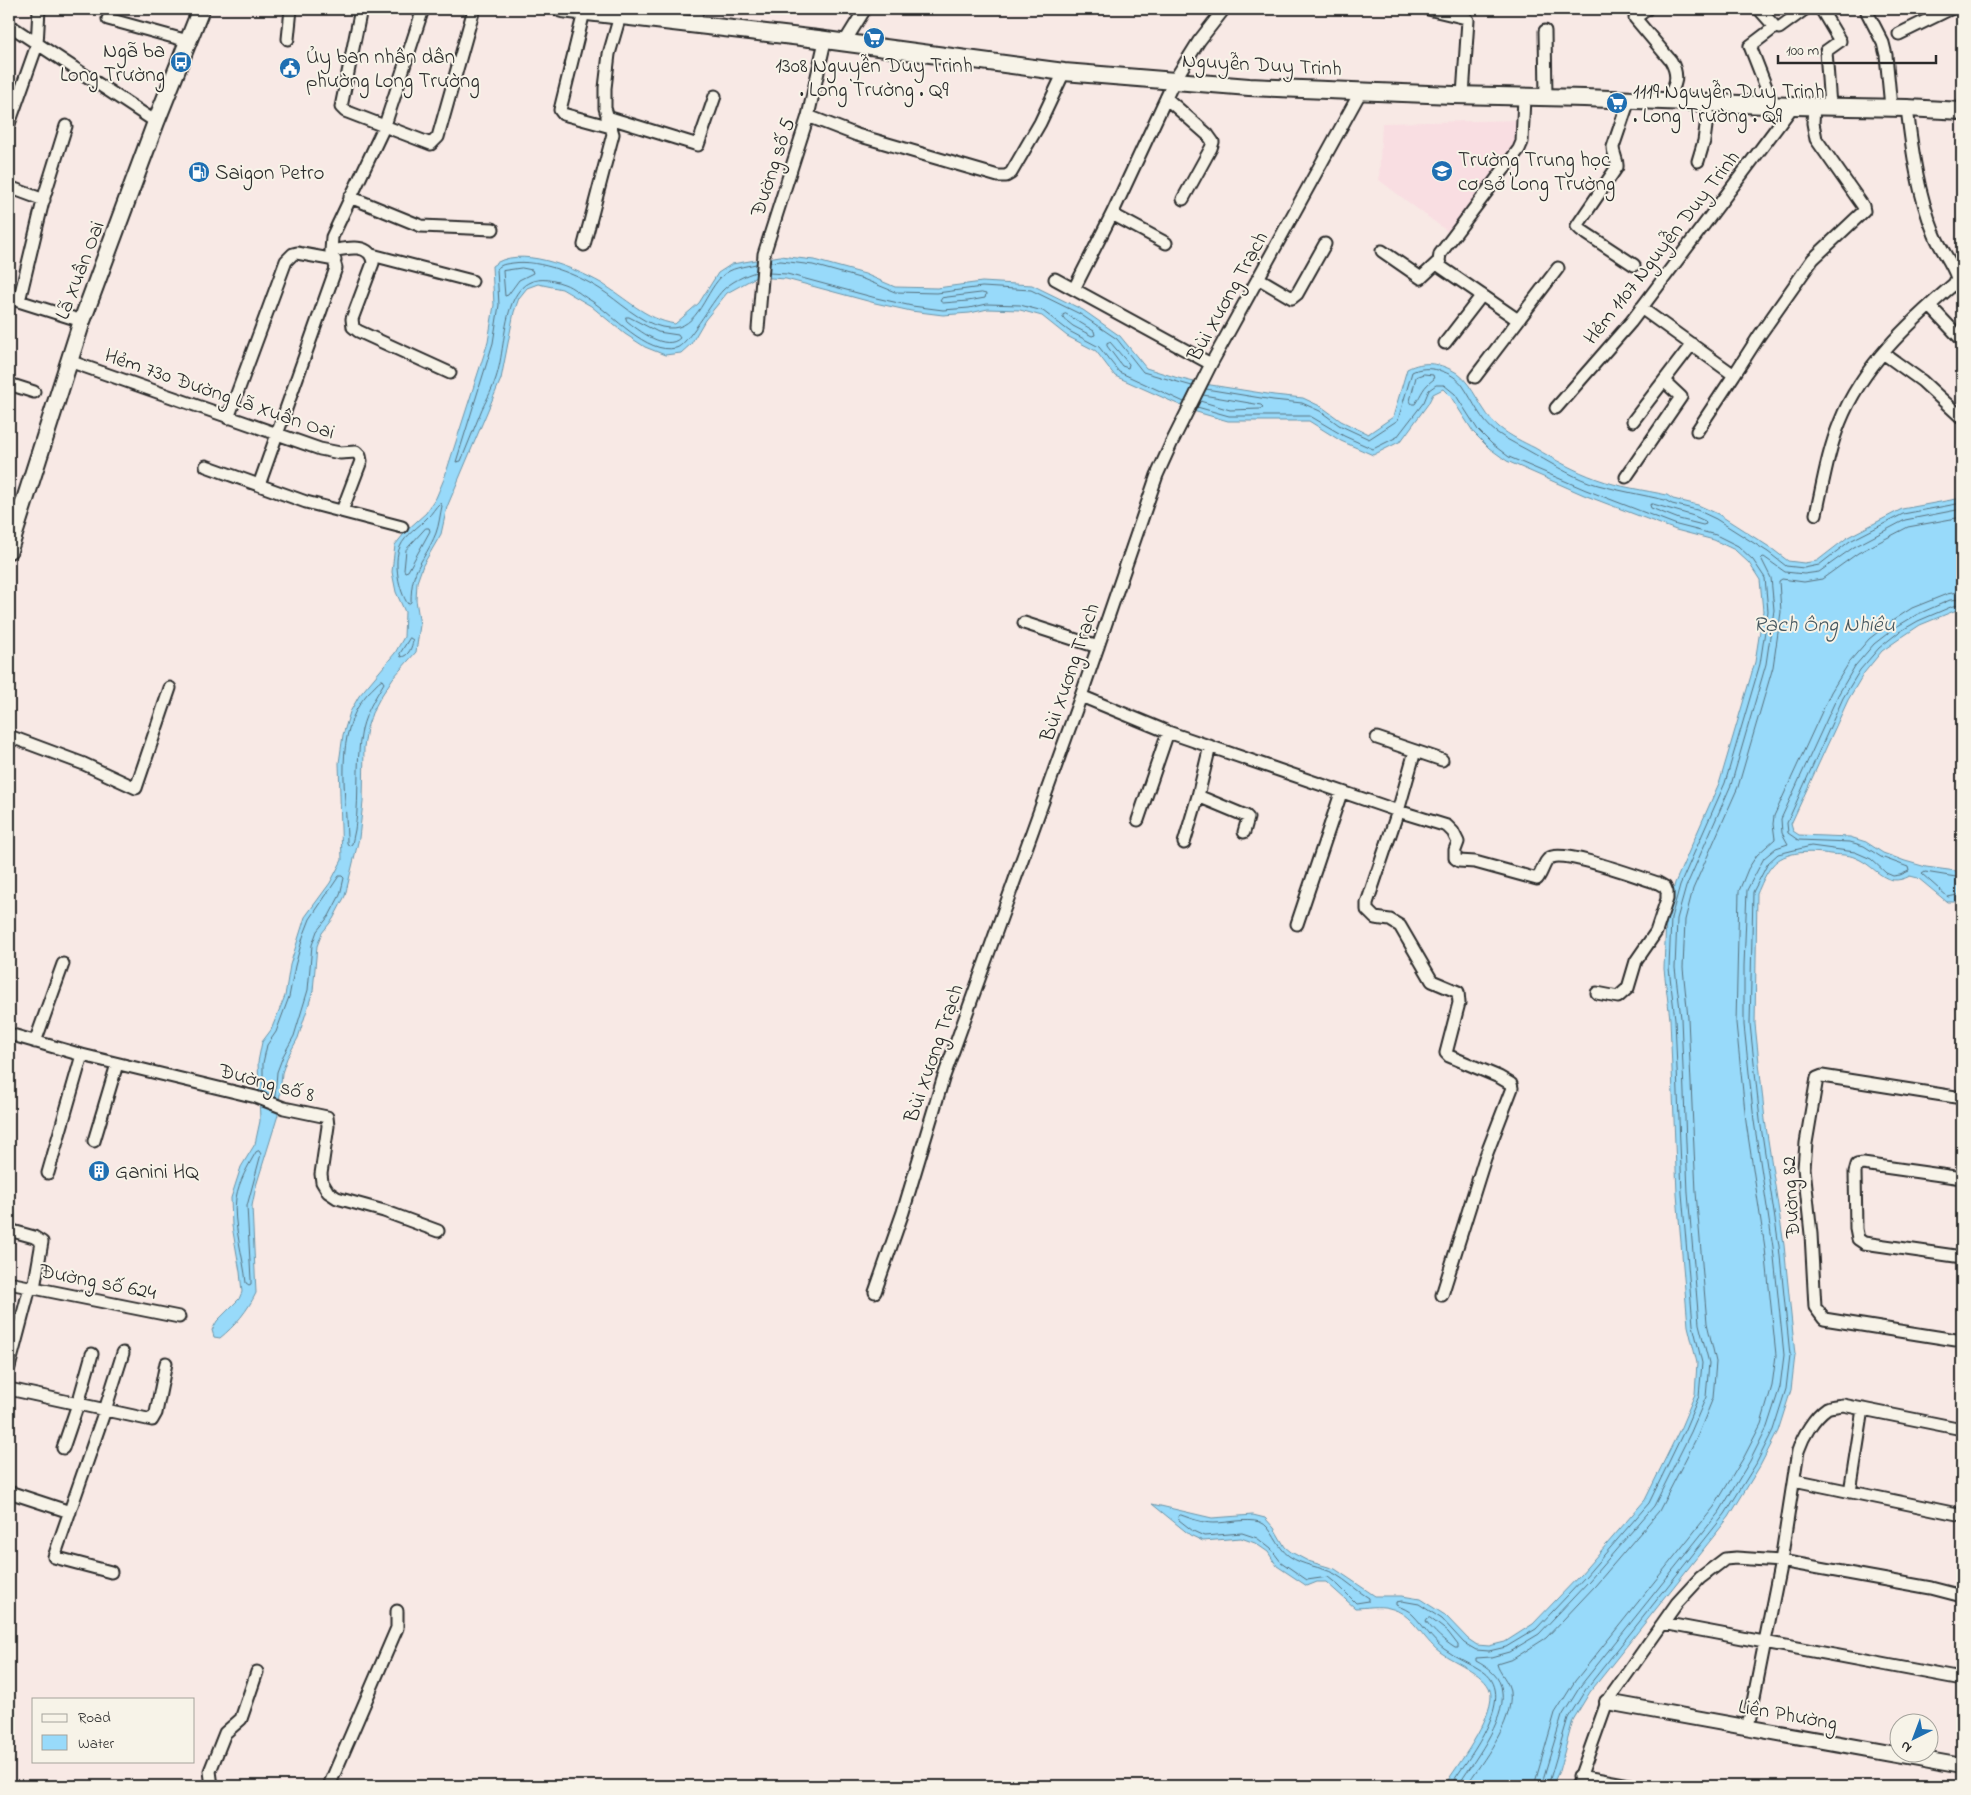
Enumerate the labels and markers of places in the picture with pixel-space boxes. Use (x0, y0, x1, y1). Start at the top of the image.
supermarket icon: 1308 Nguyễn Duy Trinh . Long Trường . Q9 (862, 26, 886, 50)
place label: Ngã ba Long Trường (60, 37, 165, 93)
place label: Ủy ban nhân dân phường Long Trường (306, 43, 480, 99)
bus stop icon: Ngã ba Long Trường (169, 50, 193, 74)
place label: 1308 Nguyễn Duy Trinh . Long Trường . Q9 (775, 52, 973, 108)
public building icon: Ủy ban nhân dân phường Long Trường (278, 56, 302, 80)
place label: 1119 Nguyễn Duy Trinh . Long Trường . Q9 (1633, 78, 1824, 134)
supermarket icon: 1119 Nguyễn Duy Trinh . Long Trường . Q9 (1605, 91, 1629, 115)
place label: Trường Trung học cơ sở Long Trường (1458, 146, 1615, 202)
place label: Saigon Petro (215, 159, 324, 191)
school or university icon: Trường Trung học cơ sở Long Trường (1430, 159, 1454, 183)
fuel station icon: Saigon Petro (187, 160, 211, 184)
place label: Ganini HQ (115, 1158, 199, 1188)
building icon: Ganini HQ (87, 1159, 111, 1183)

